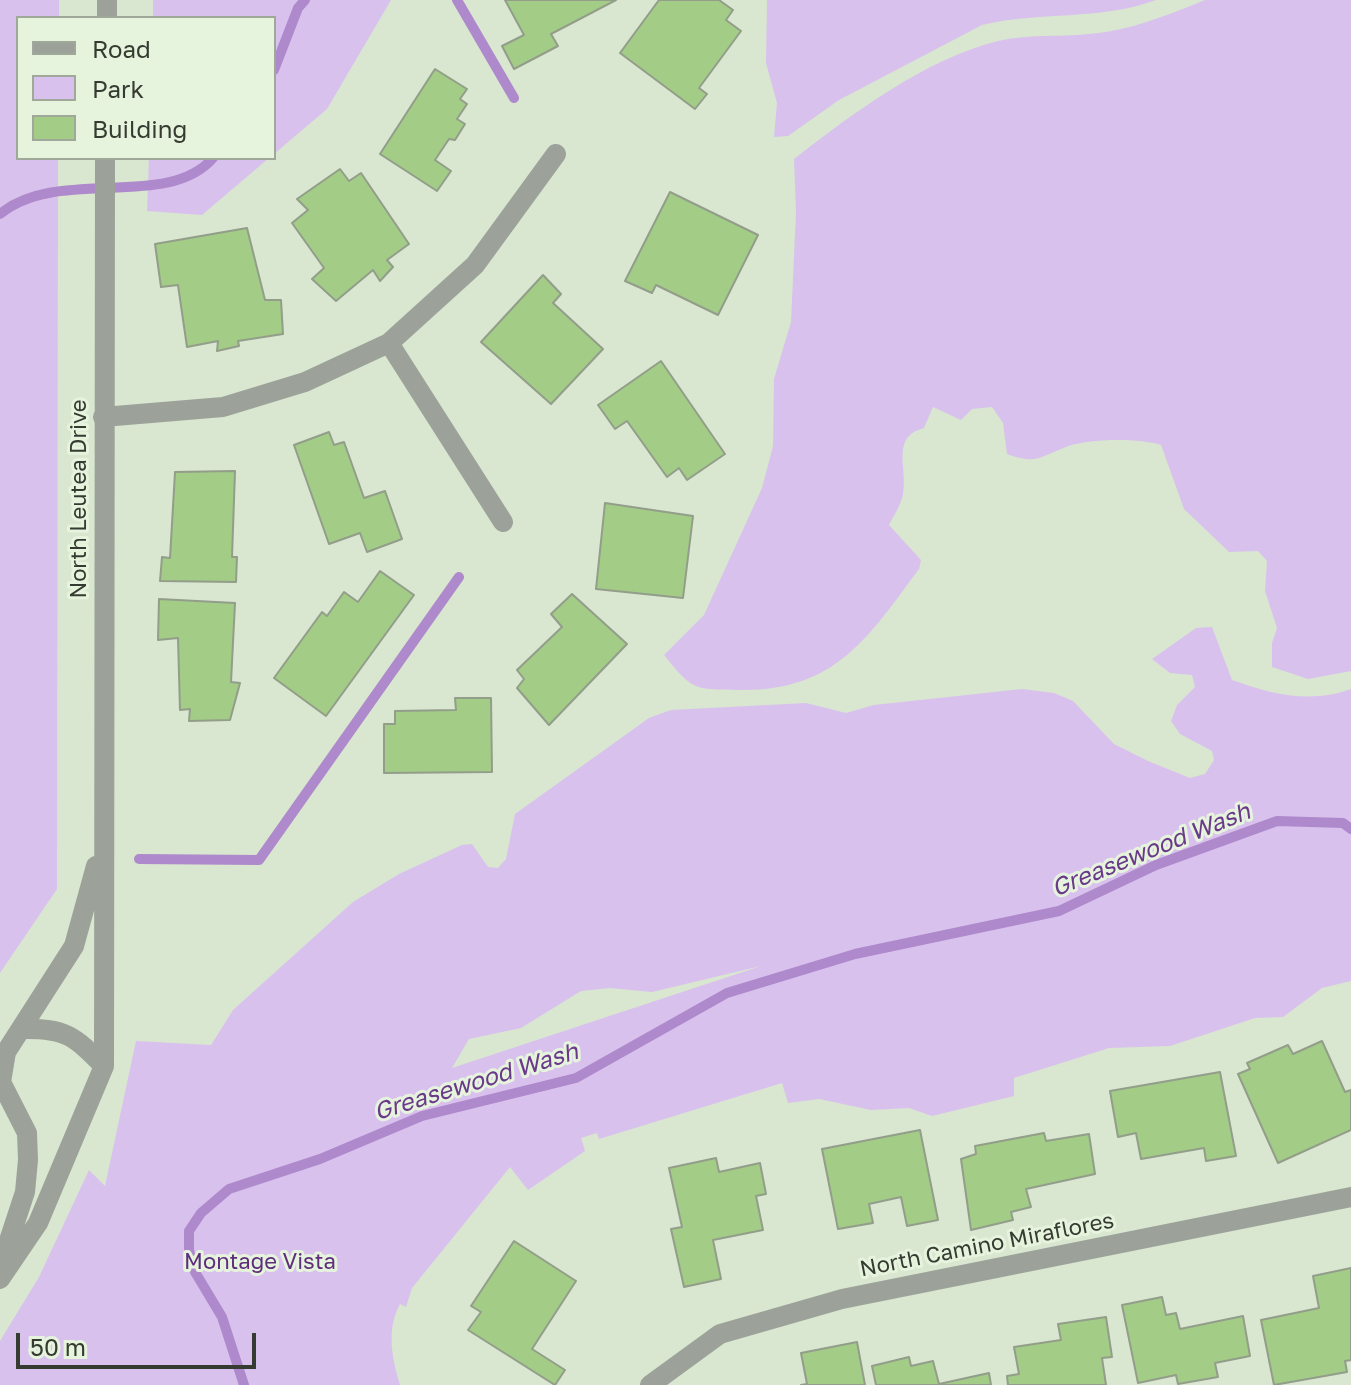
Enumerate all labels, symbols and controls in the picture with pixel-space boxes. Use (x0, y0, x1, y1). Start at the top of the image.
legend (16, 16, 276, 160)
text: Road (92, 34, 151, 63)
text: Park (92, 74, 144, 103)
text: Building (92, 114, 187, 143)
street label: North Leutea Drive (66, 399, 92, 599)
water label: Greasewood Wash (1047, 797, 1255, 903)
water label: Greasewood Wash (371, 1037, 581, 1127)
street label: North Camino Miraflores (858, 1207, 1116, 1283)
park label: Montage Vista (184, 1249, 336, 1275)
scale bar (20, 1317, 260, 1367)
text: 50 m (30, 1332, 86, 1361)

